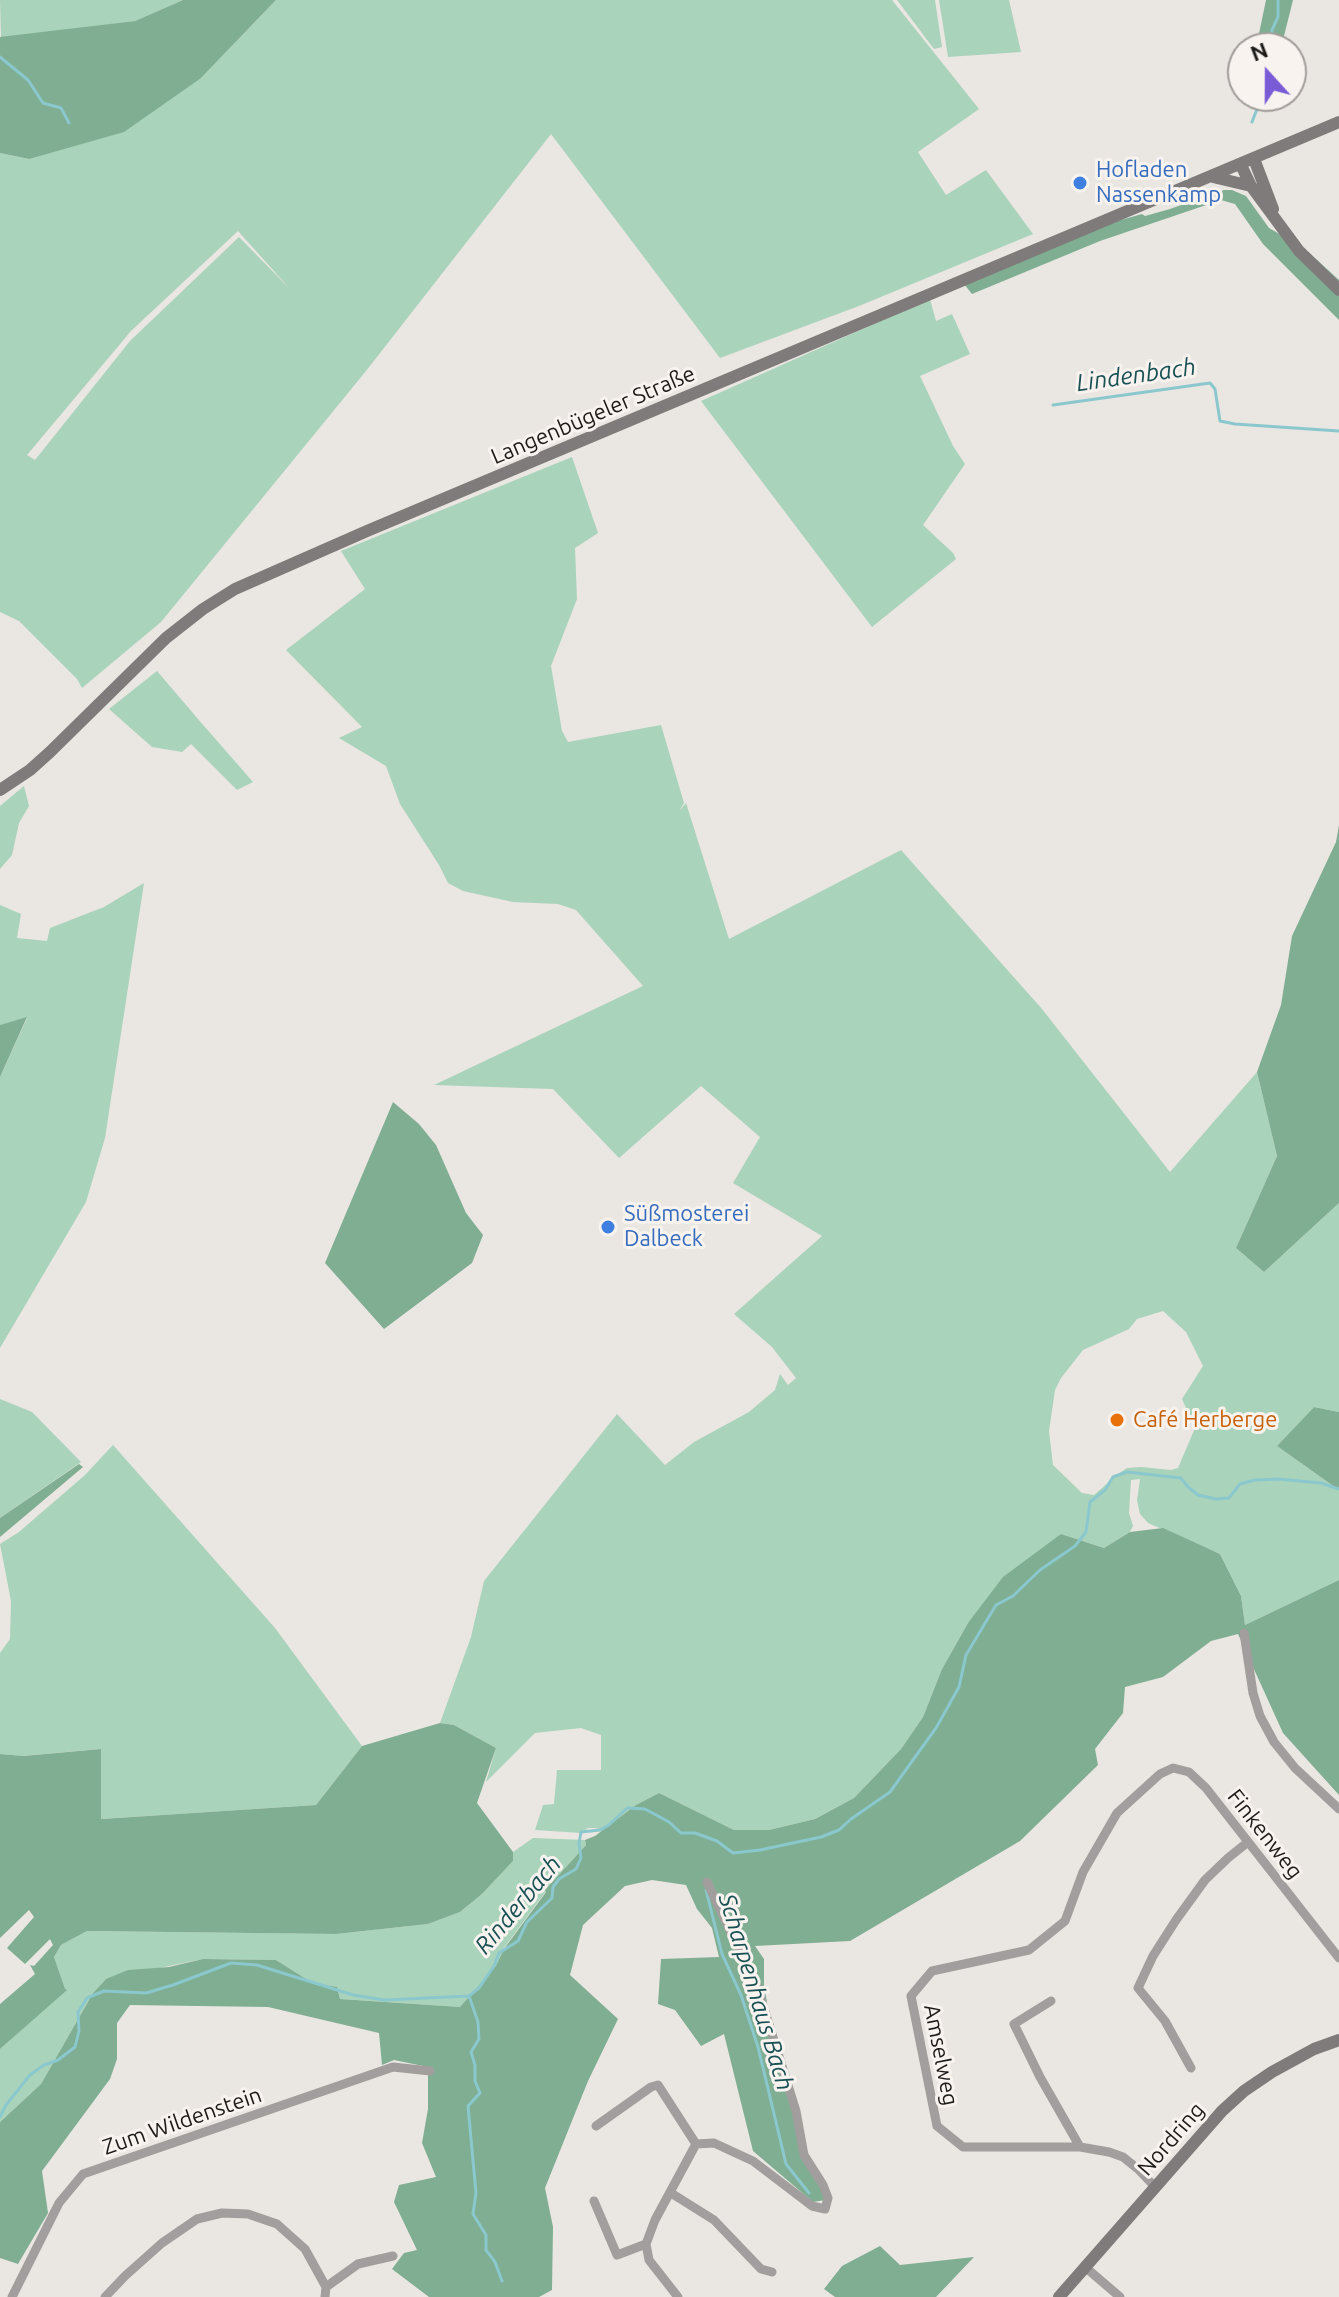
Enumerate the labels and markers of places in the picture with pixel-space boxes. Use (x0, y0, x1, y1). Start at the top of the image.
place label: Hofladen Nassenkamp (1096, 157, 1221, 208)
marker: Hofladen Nassenkamp (1071, 174, 1089, 192)
place label: Süßmosterei Dalbeck (624, 1201, 749, 1252)
marker: Süßmosterei Dalbeck (599, 1218, 617, 1236)
place label: Café Herberge (1133, 1407, 1277, 1433)
marker: Café Herberge (1108, 1411, 1126, 1429)

